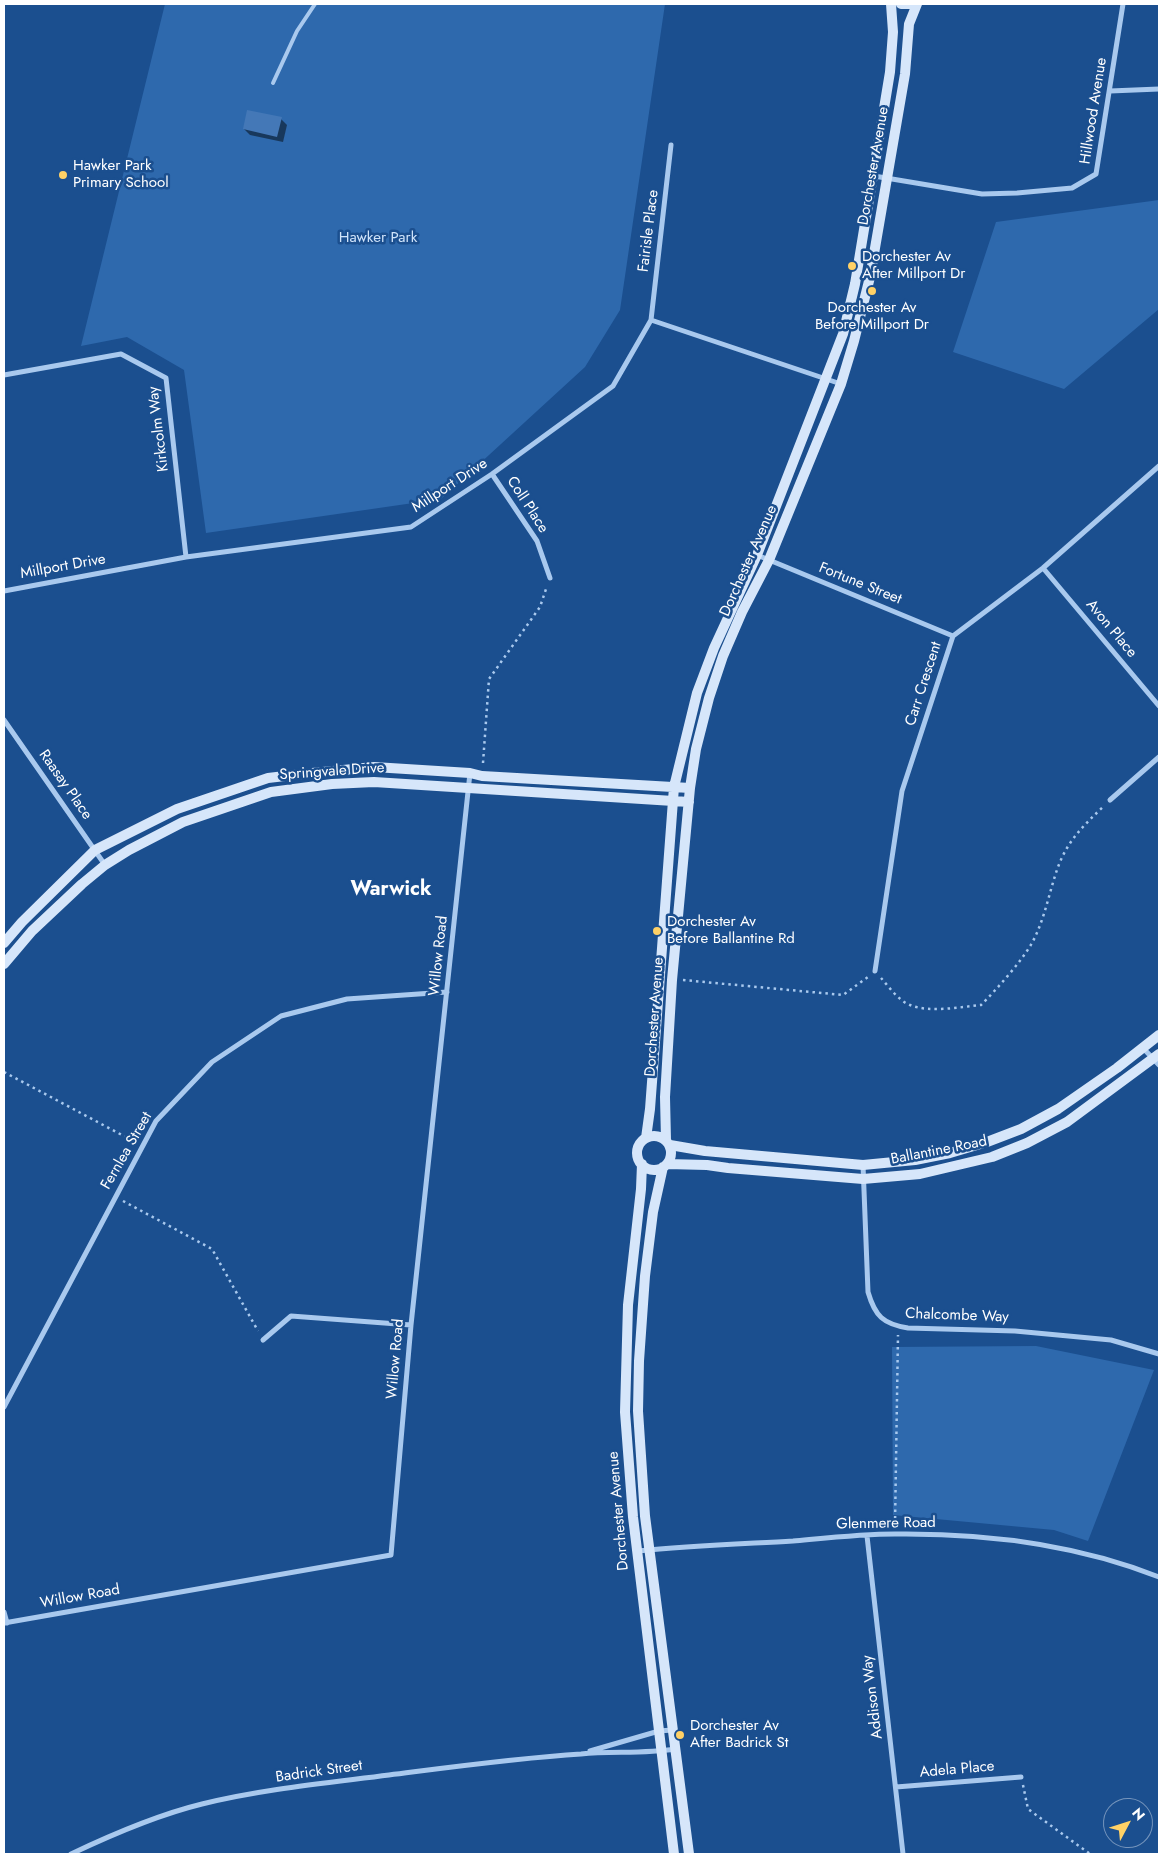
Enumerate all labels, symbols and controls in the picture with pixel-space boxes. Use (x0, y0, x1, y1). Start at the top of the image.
street label: Hillwood Avenue (1077, 56, 1111, 166)
street label: Dorchester Avenue (855, 105, 893, 227)
place label: Hawker Park Primary School (73, 157, 169, 192)
marker: Hawker Park Primary School (57, 169, 69, 181)
street label: Fairisle Place (635, 189, 663, 273)
park label: Hawker Park (339, 229, 417, 247)
place label: Dorchester Av After Millport Dr (862, 248, 965, 283)
marker: Dorchester Av After Millport Dr (846, 260, 858, 272)
marker: Dorchester Av Before Millport Dr (866, 285, 878, 297)
place label: Dorchester Av Before Millport Dr (815, 299, 929, 334)
street label: Kirkcolm Way (145, 385, 173, 473)
street label: Millport Drive (409, 455, 491, 517)
street label: Coll Place (502, 473, 552, 537)
street label: Dorchester Avenue (716, 503, 782, 619)
street label: Millport Drive (19, 551, 107, 583)
street label: Fortune Street (816, 559, 904, 609)
street label: Avon Place (1082, 596, 1140, 662)
street label: Carr Crescent (902, 640, 946, 728)
street label: Raasay Place (34, 747, 96, 823)
street label: Springvale Drive (279, 759, 385, 785)
district label: Warwick (350, 878, 432, 902)
place label: Dorchester Av Before Ballantine Rd (667, 913, 795, 948)
street label: Willow Road (426, 915, 452, 997)
marker: Dorchester Av Before Ballantine Rd (651, 925, 663, 937)
street label: Dorchester Avenue (642, 957, 668, 1077)
street label: Fernlea Street (98, 1109, 156, 1193)
street label: Ballantine Road (889, 1133, 989, 1169)
street label: Chalcombe Way (905, 1305, 1009, 1327)
street label: Willow Road (384, 1318, 408, 1400)
street label: Dorchester Avenue (605, 1451, 633, 1571)
street label: Glenmere Road (836, 1514, 936, 1534)
street label: Willow Road (39, 1581, 121, 1613)
street label: Addison Way (859, 1654, 887, 1740)
place label: Dorchester Av After Badrick St (690, 1717, 788, 1752)
marker: Dorchester Av After Badrick St (674, 1729, 686, 1741)
street label: Badrick Street (275, 1757, 363, 1787)
street label: Adela Place (919, 1758, 995, 1782)
north arrow (1103, 1798, 1153, 1848)
text: N (1127, 1803, 1150, 1825)

